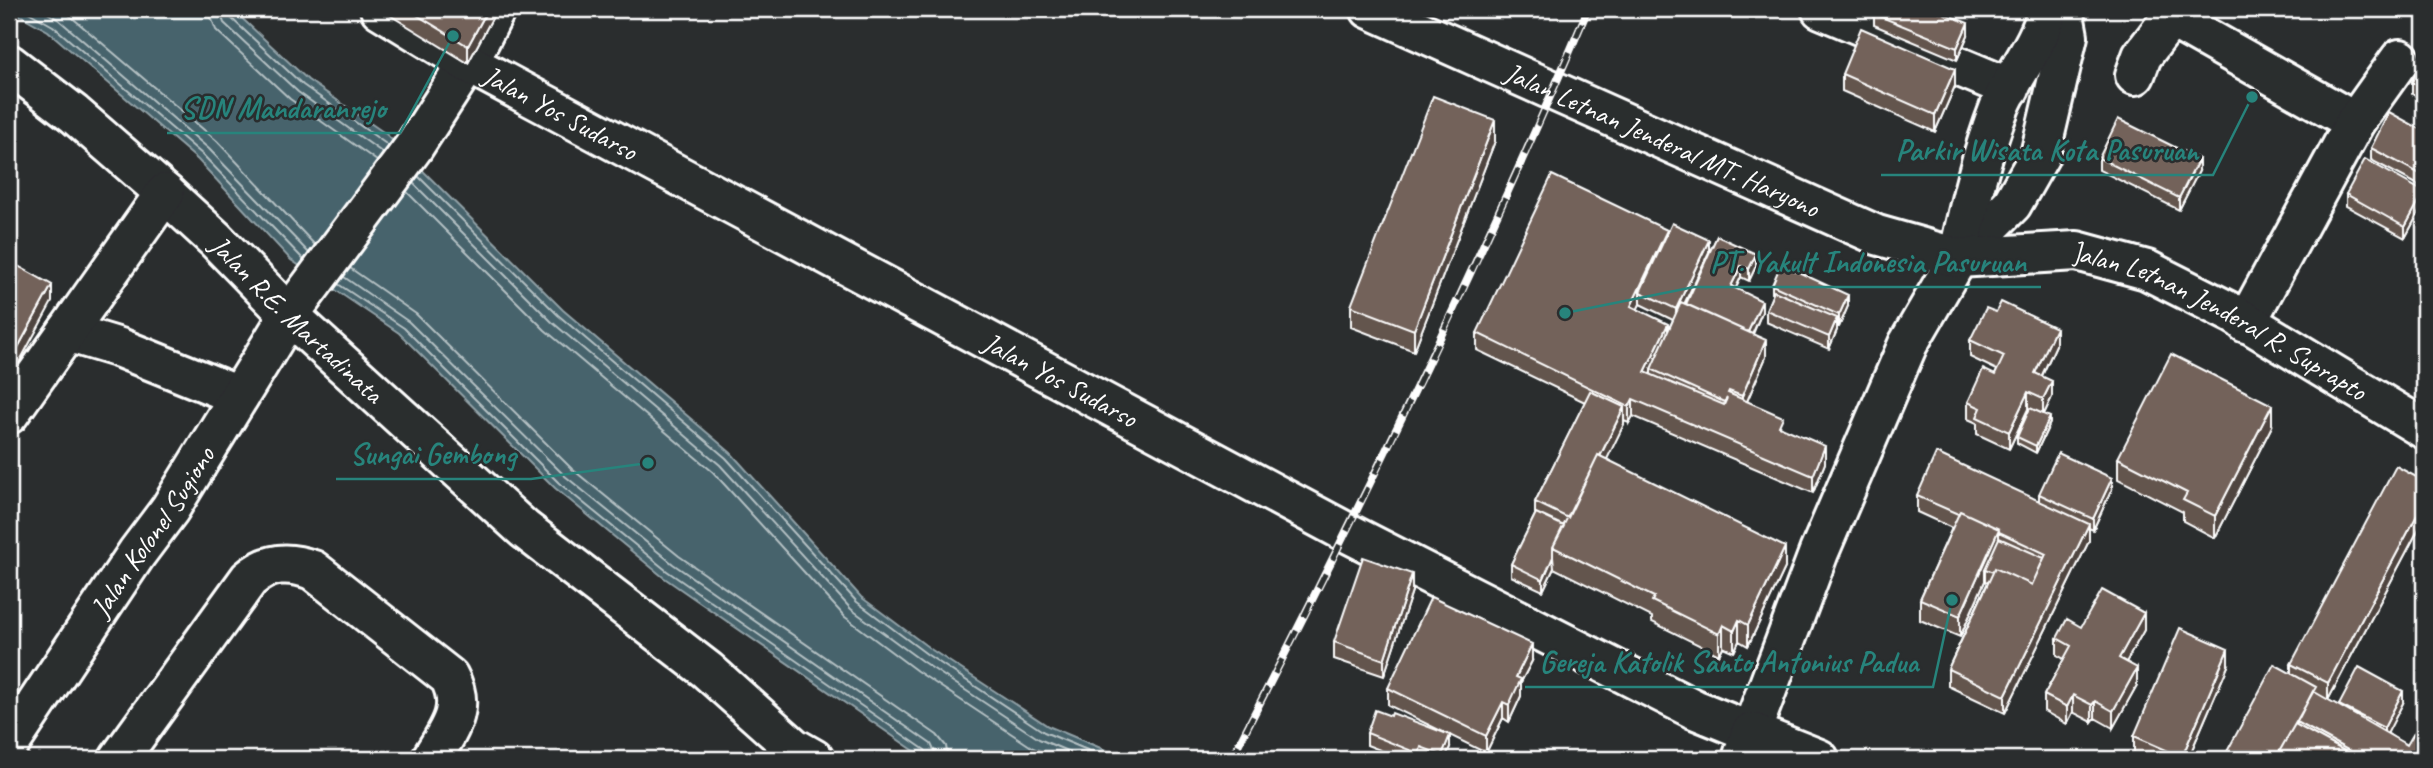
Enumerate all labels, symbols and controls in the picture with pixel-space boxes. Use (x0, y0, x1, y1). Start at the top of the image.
street label: Jalan Letnan Jenderal MT. Haryono (1498, 54, 1826, 226)
street label: Jalan Yos Sudarso (475, 56, 645, 169)
callout: SDN Mandaranrejo (167, 82, 400, 133)
text: SDN Mandaranrejo (180, 89, 389, 127)
callout: Parkir Wisata Kota Pasuruan (1881, 124, 2213, 175)
text: Parkir Wisata Kota Pasuruan (1896, 131, 2201, 169)
street label: Jalan R.E. Martadinata (201, 226, 392, 412)
street label: Jalan Letnan Jenderal R. Suprapto (2069, 234, 2375, 409)
callout: PT. Yakult Indonesia Pasuruan (1694, 236, 2041, 287)
text: PT. Yakult Indonesia Pasuruan (1710, 243, 2027, 281)
street label: Jalan Yos Sudarso (976, 324, 1145, 436)
callout: Sungai Gembong (336, 428, 531, 479)
text: Sungai Gembong (350, 435, 518, 473)
street label: Jalan Kolonel Sugiono (81, 438, 223, 625)
callout: Gereja Katolik Santo Antonius Padua (1525, 636, 1933, 687)
text: Gereja Katolik Santo Antonius Padua (1540, 643, 1921, 681)

